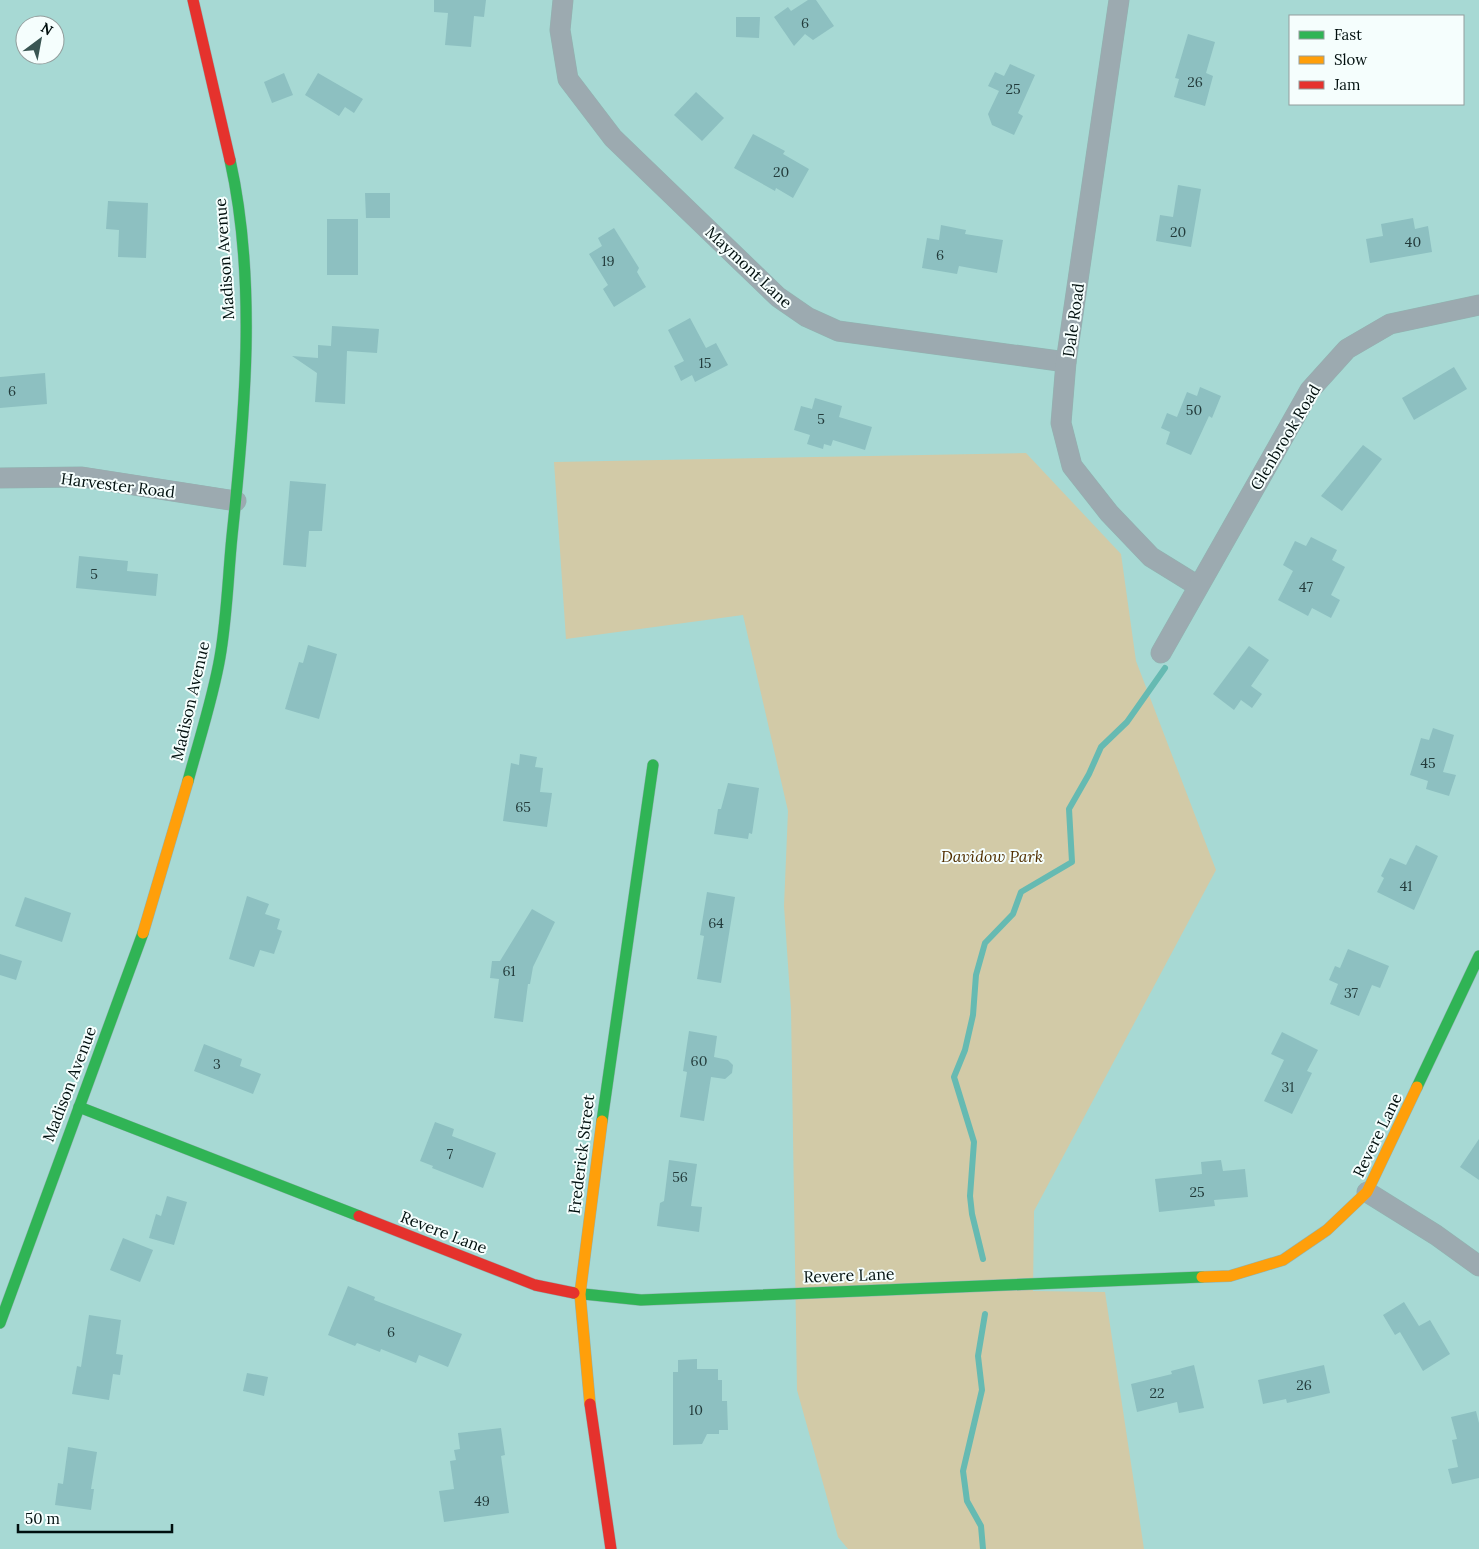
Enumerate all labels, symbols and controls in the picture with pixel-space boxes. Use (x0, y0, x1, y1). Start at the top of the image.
house number: 6 (801, 14, 809, 32)
north arrow (15, 15, 65, 65)
legend (1289, 15, 1464, 105)
text: N (38, 18, 56, 40)
text: Fast (1334, 25, 1362, 44)
text: Slow (1334, 50, 1367, 69)
house number: 26 (1187, 73, 1203, 91)
text: Jam (1333, 75, 1361, 94)
house number: 25 (1005, 80, 1021, 98)
house number: 20 (773, 163, 789, 181)
street label: Madison Avenue (210, 197, 238, 321)
street label: Maymont Lane (702, 222, 797, 312)
house number: 20 (1170, 223, 1186, 241)
house number: 40 (1405, 233, 1421, 251)
house number: 6 (936, 246, 944, 264)
house number: 19 (601, 252, 615, 270)
street label: Dale Road (1058, 281, 1088, 358)
house number: 15 (699, 354, 711, 372)
street label: Glenbrook Road (1246, 380, 1325, 493)
house number: 6 (8, 382, 16, 400)
house number: 50 (1186, 401, 1202, 419)
house number: 5 (817, 410, 825, 428)
street label: Harvester Road (60, 468, 177, 502)
house number: 5 (90, 565, 98, 583)
house number: 47 (1299, 578, 1314, 596)
street label: Madison Avenue (167, 639, 214, 763)
house number: 45 (1420, 754, 1436, 772)
house number: 65 (515, 798, 531, 816)
park label: Davidow Park (941, 846, 1043, 866)
house number: 41 (1400, 877, 1412, 895)
house number: 64 (708, 914, 724, 932)
house number: 61 (502, 962, 516, 980)
house number: 37 (1344, 984, 1359, 1002)
street label: Madison Avenue (38, 1023, 100, 1145)
house number: 60 (691, 1052, 707, 1070)
house number: 3 (213, 1055, 221, 1073)
house number: 31 (1282, 1078, 1294, 1096)
street label: Revere Lane (1348, 1089, 1406, 1180)
street label: Frederick Street (564, 1092, 598, 1215)
house number: 7 (447, 1145, 454, 1163)
house number: 56 (672, 1168, 688, 1186)
house number: 25 (1189, 1183, 1205, 1201)
street label: Revere Lane (398, 1206, 490, 1258)
street label: Revere Lane (803, 1263, 895, 1287)
house number: 6 (387, 1323, 395, 1341)
house number: 26 (1296, 1376, 1312, 1394)
house number: 22 (1149, 1384, 1165, 1402)
house number: 10 (689, 1401, 703, 1419)
house number: 49 (474, 1492, 490, 1510)
scale bar (18, 1502, 171, 1534)
text: 50 m (25, 1509, 60, 1528)

